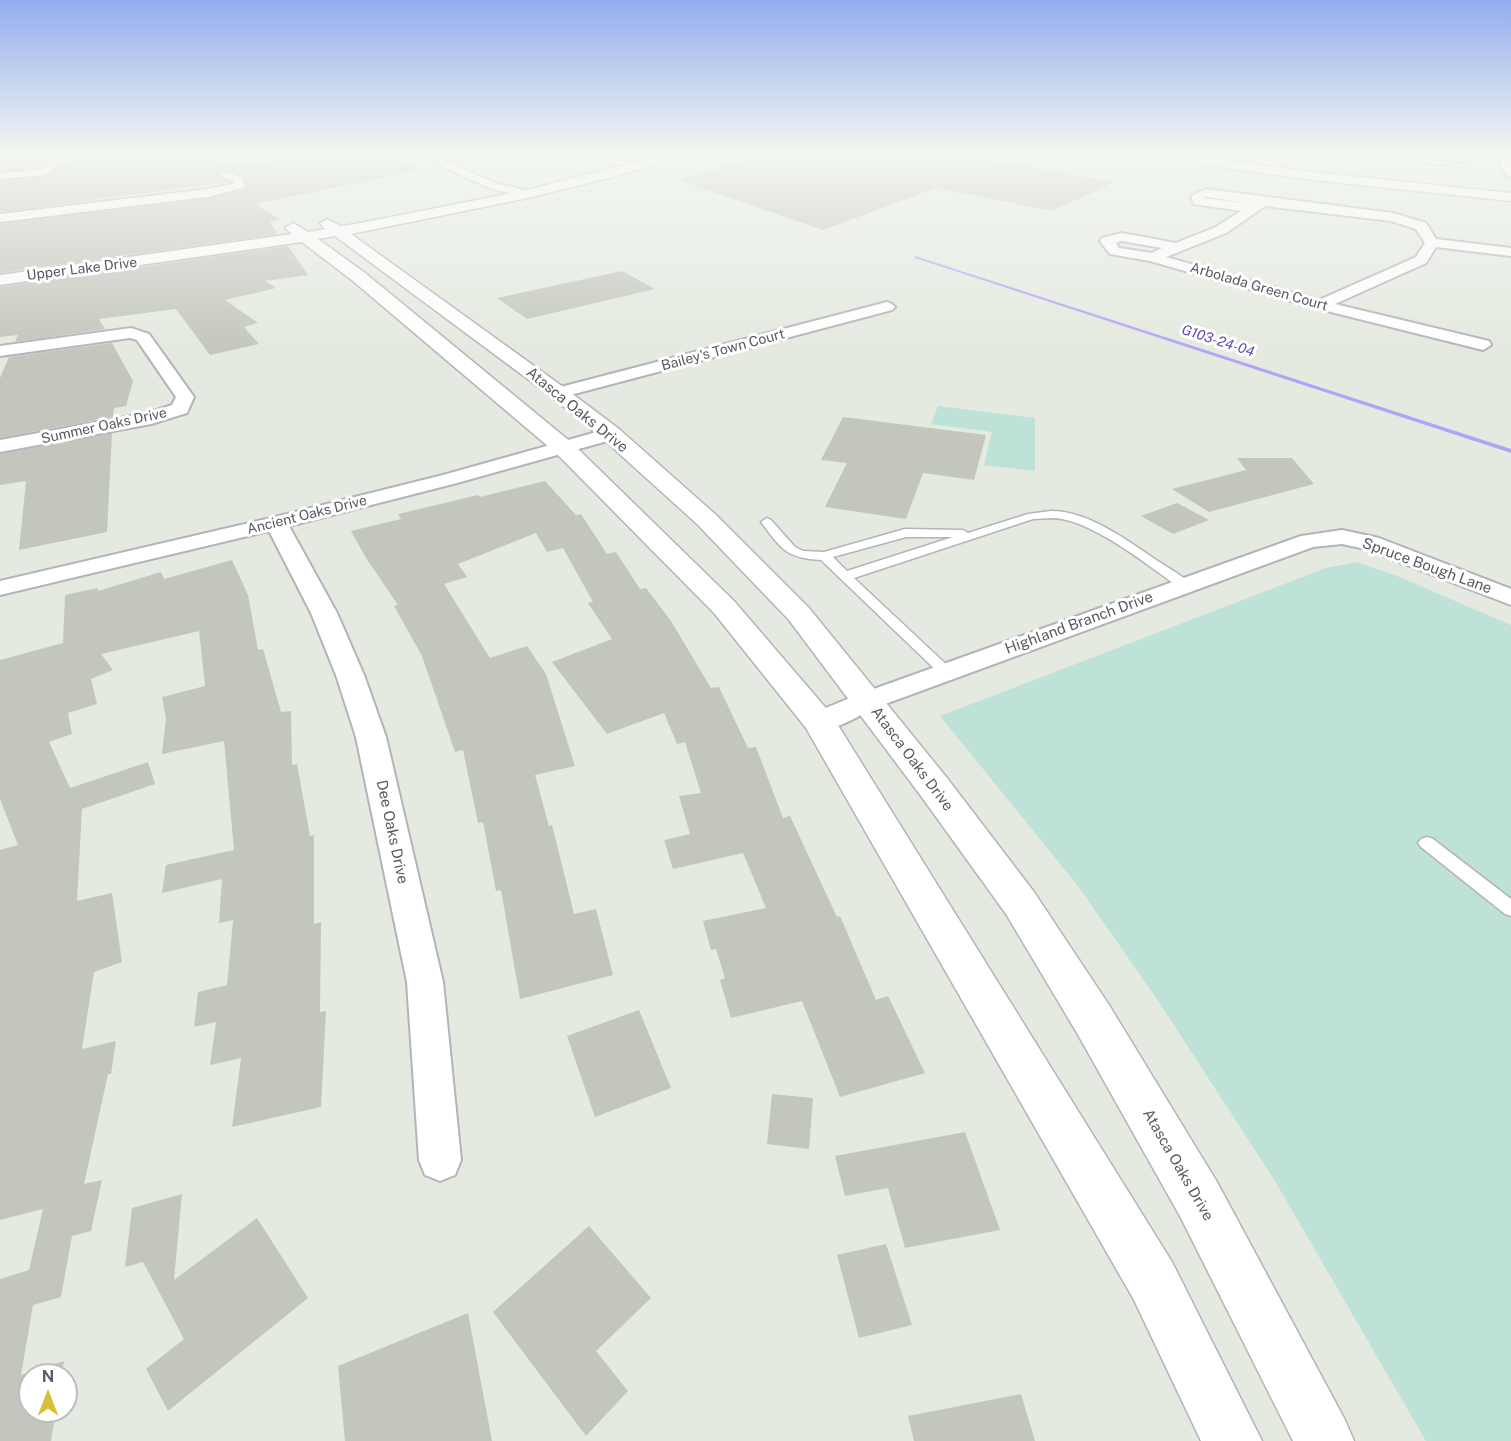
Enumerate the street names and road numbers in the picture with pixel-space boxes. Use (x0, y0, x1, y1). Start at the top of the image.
street label: Upper Lake Drive (26, 254, 138, 284)
street label: Arbolada Green Court (1188, 259, 1330, 315)
street label: Bailey's Town Court (660, 325, 786, 375)
street label: Atasca Oaks Drive (522, 363, 632, 457)
street label: Summer Oaks Drive (40, 404, 168, 448)
street label: Ancient Oaks Drive (245, 492, 369, 538)
street label: Spruce Bough Lane (1360, 534, 1494, 598)
street label: Highland Branch Drive (1003, 588, 1155, 658)
street label: Atasca Oaks Drive (867, 703, 957, 815)
street label: Dee Oaks Drive (372, 778, 412, 886)
street label: Atasca Oaks Drive (1139, 1106, 1217, 1224)

